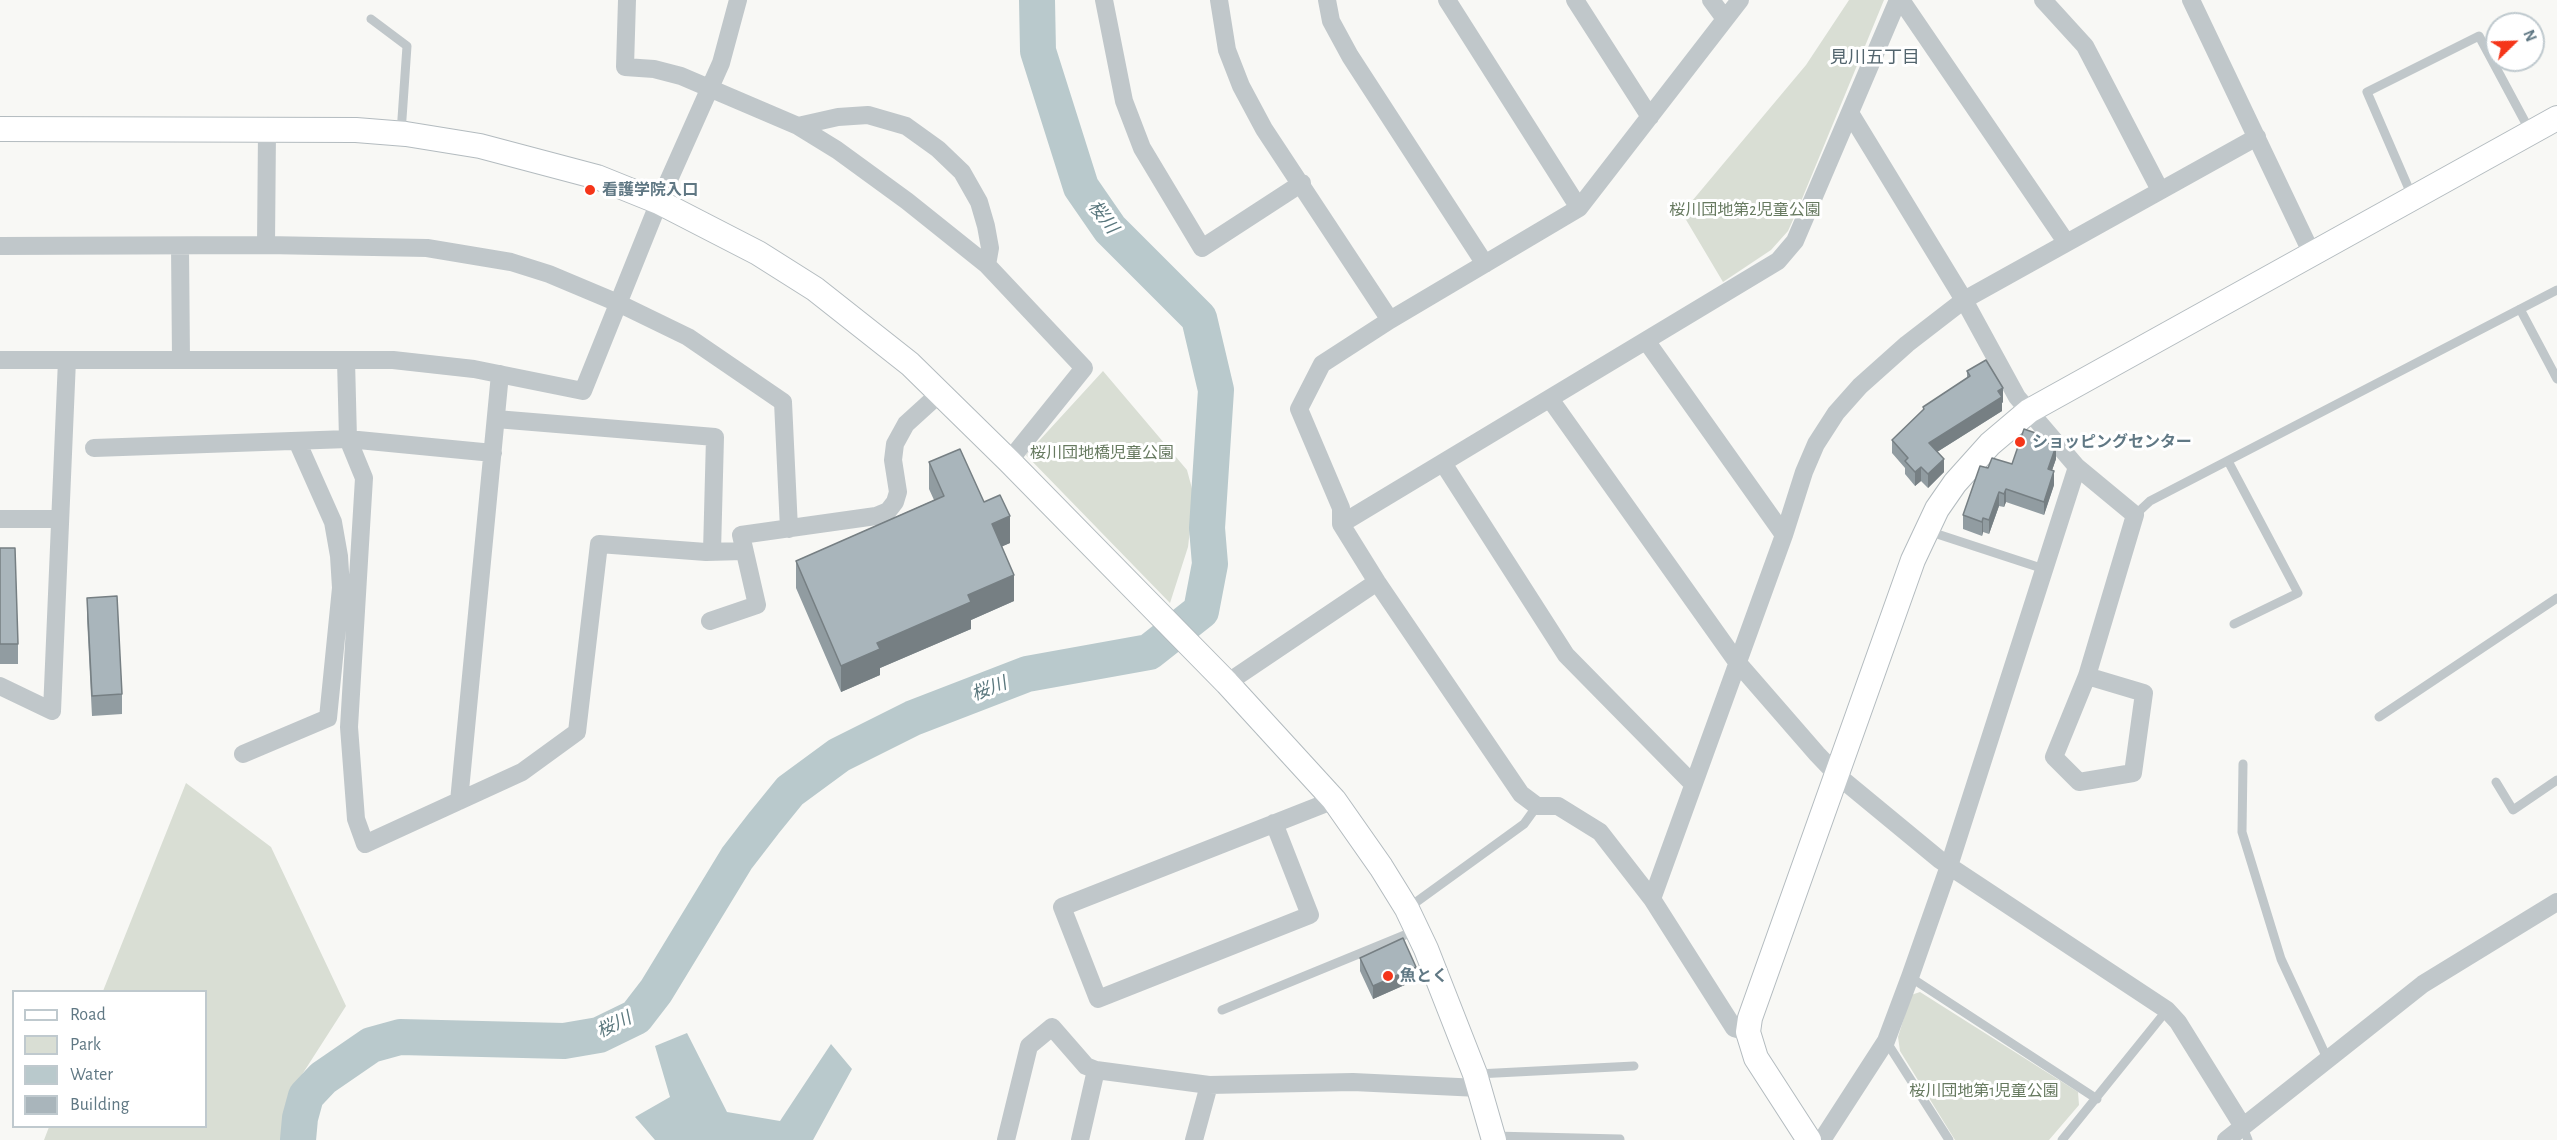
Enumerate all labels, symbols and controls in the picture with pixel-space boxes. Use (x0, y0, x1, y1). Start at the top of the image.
north arrow (2485, 12, 2545, 72)
text: N (2520, 28, 2539, 44)
district label: 見川五丁目 (1830, 47, 1920, 69)
place label: 看護学院入口 (602, 180, 698, 200)
marker: 看護学院入口 (583, 183, 597, 197)
water label: 桜川 (1084, 196, 1122, 238)
park label: 桜川団地第2児童公園 (1669, 200, 1821, 220)
place label: ショッピングセンター (2032, 432, 2192, 452)
marker: ショッピングセンター (2013, 435, 2027, 449)
park label: 桜川団地橋児童公園 (1030, 443, 1174, 463)
water label: 桜川 (968, 672, 1010, 706)
place label: 魚とく (1400, 966, 1448, 986)
marker: 魚とく (1381, 969, 1395, 983)
legend (12, 990, 207, 1128)
text: Road (70, 1006, 106, 1024)
water label: 桜川 (593, 1007, 635, 1043)
text: Park (70, 1036, 101, 1054)
text: Water (70, 1066, 113, 1084)
park label: 桜川団地第1児童公園 (1909, 1081, 2059, 1101)
text: Building (70, 1096, 129, 1114)

